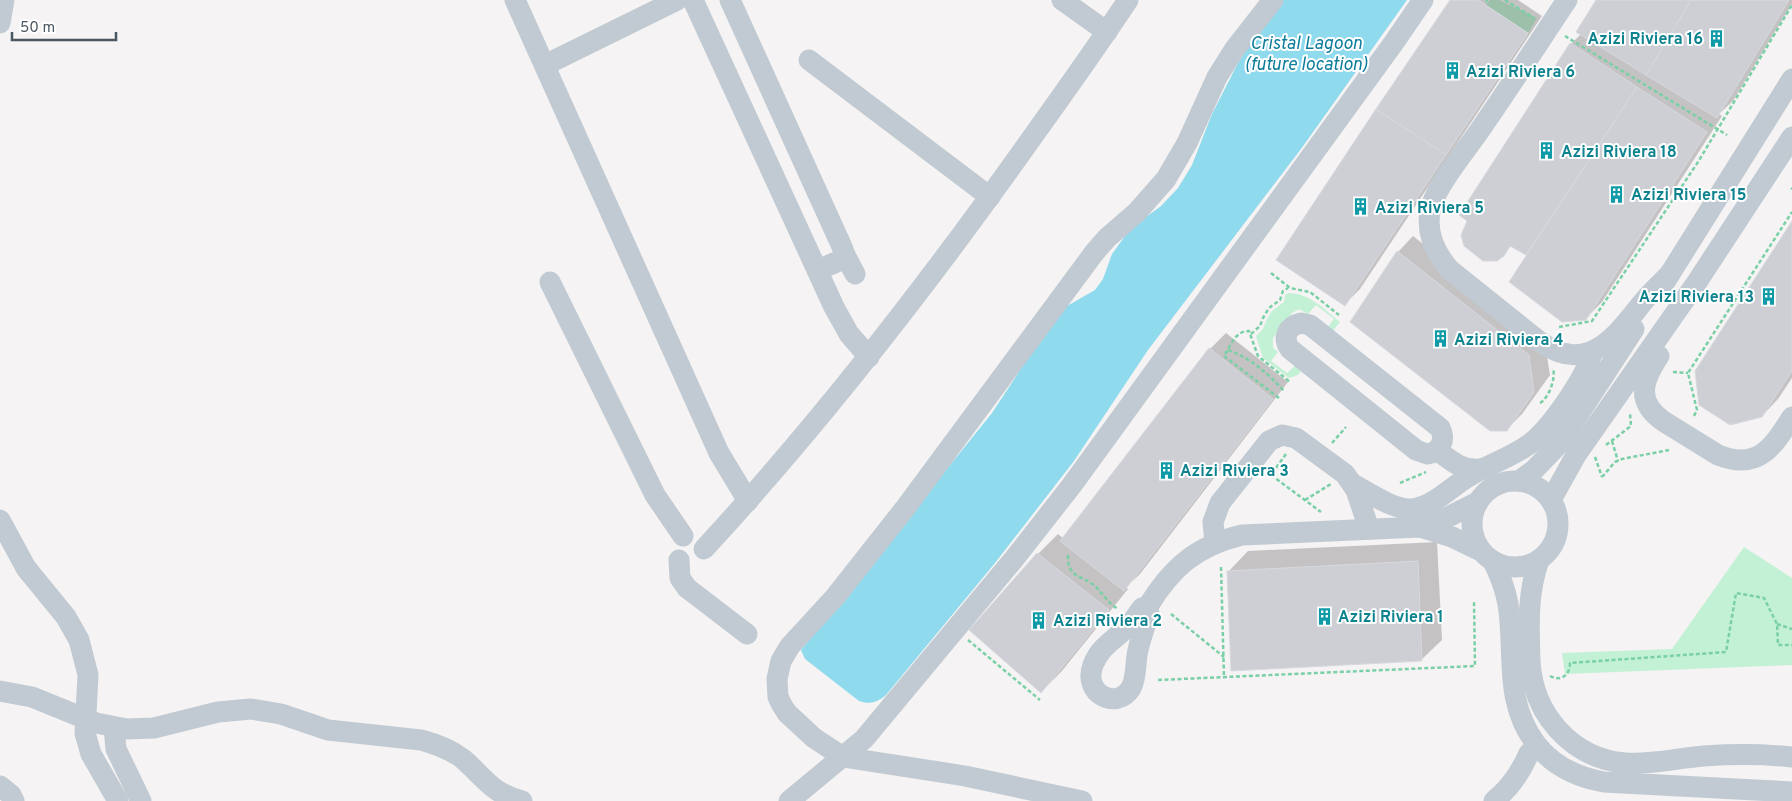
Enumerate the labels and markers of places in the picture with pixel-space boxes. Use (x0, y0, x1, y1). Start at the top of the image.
building icon: Azizi Riviera 16 (1707, 28, 1727, 48)
place label: Azizi Riviera 16 (1587, 30, 1703, 50)
building icon: Azizi Riviera 6 (1442, 61, 1462, 81)
place label: Azizi Riviera 6 (1466, 63, 1575, 83)
building icon: Azizi Riviera 18 (1537, 141, 1557, 161)
place label: Azizi Riviera 18 (1561, 143, 1677, 163)
building icon: Azizi Riviera 15 (1607, 184, 1627, 204)
place label: Azizi Riviera 15 (1631, 186, 1746, 206)
building icon: Azizi Riviera 5 (1351, 197, 1371, 217)
place label: Azizi Riviera 5 (1375, 199, 1484, 219)
building icon: Azizi Riviera 13 (1758, 286, 1778, 306)
place label: Azizi Riviera 13 (1639, 288, 1754, 308)
building icon: Azizi Riviera 4 (1430, 329, 1450, 349)
place label: Azizi Riviera 4 (1454, 331, 1564, 351)
building icon: Azizi Riviera 3 (1156, 460, 1176, 480)
place label: Azizi Riviera 3 (1180, 462, 1289, 482)
building icon: Azizi Riviera 1 (1314, 606, 1334, 626)
place label: Azizi Riviera 1 (1338, 608, 1444, 628)
building icon: Azizi Riviera 2 (1029, 610, 1049, 630)
place label: Azizi Riviera 2 (1053, 612, 1162, 632)

